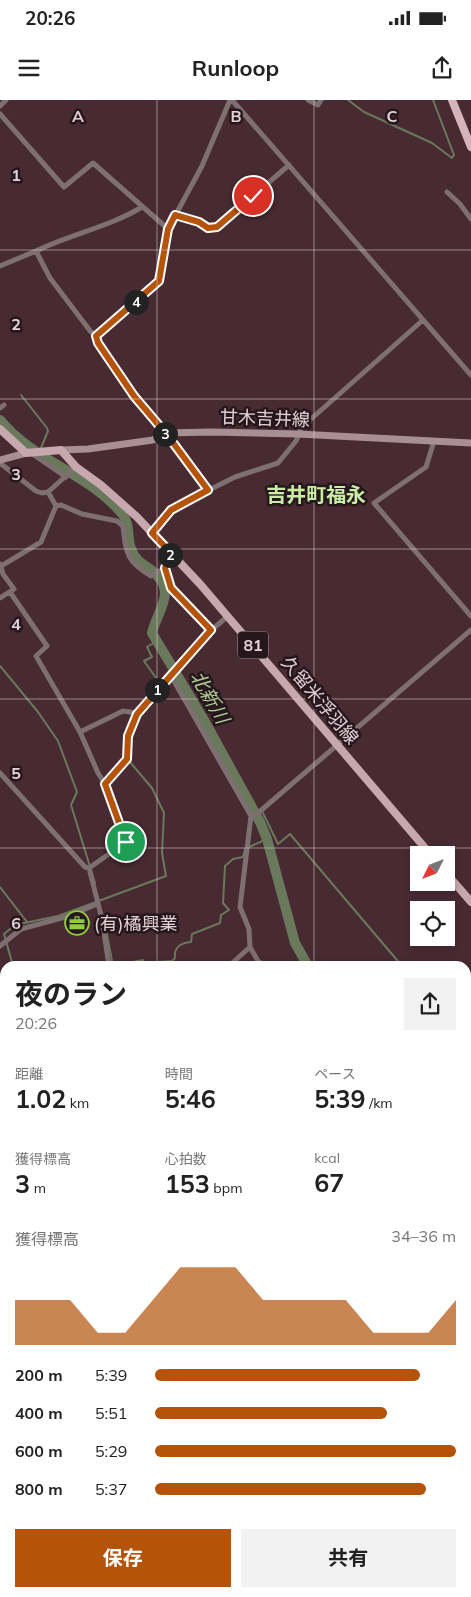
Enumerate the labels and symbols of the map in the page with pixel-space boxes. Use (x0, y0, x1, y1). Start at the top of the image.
text: A (72, 106, 84, 126)
text: B (230, 106, 242, 126)
text: C (387, 106, 398, 126)
text: 1 (11, 165, 21, 185)
pin (232, 175, 274, 217)
pin: 4 (124, 290, 148, 314)
text: 2 (11, 314, 21, 334)
street label: 甘木吉井線 (220, 405, 310, 431)
pin: 3 (152, 422, 178, 446)
text: 3 (11, 464, 21, 484)
district label: 吉井町福永 (266, 482, 366, 507)
pin: 2 (158, 542, 182, 568)
text: 4 (11, 614, 21, 634)
road number: 81 (238, 632, 268, 658)
street label: 久留米浮羽線 (276, 651, 364, 749)
water label: 北新川 (185, 666, 236, 729)
pin: 1 (144, 678, 170, 702)
text: 5 (11, 763, 21, 783)
pin (105, 821, 147, 863)
north arrow (410, 846, 455, 891)
office icon: (有)橘興業 (64, 910, 90, 936)
place label: (有)橘興業 (94, 912, 177, 935)
text: 6 (11, 913, 21, 933)

